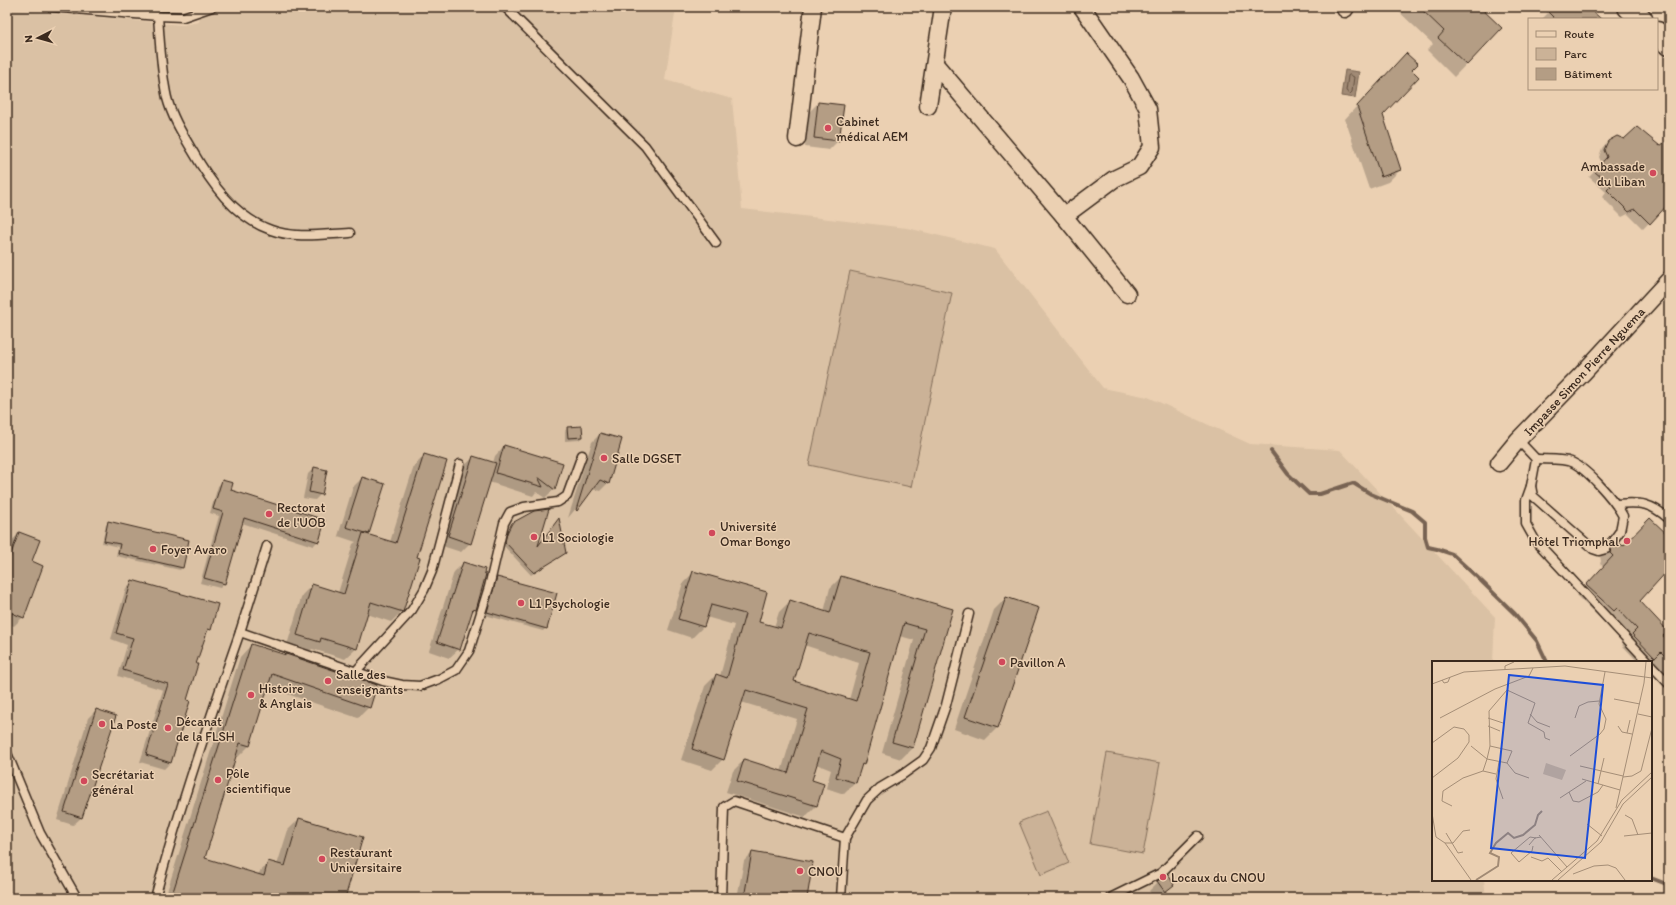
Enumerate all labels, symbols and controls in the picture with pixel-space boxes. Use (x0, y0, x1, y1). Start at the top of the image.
north arrow (18, 18, 58, 58)
legend (1528, 18, 1658, 90)
text: Route (1564, 27, 1594, 41)
text: N (22, 35, 35, 43)
text: Parc (1564, 47, 1587, 61)
text: Bâtiment (1564, 67, 1613, 81)
place label: Cabinet médical AEM (836, 114, 908, 144)
marker: Cabinet médical AEM (823, 123, 833, 133)
place label: Ambassade du Liban (1581, 159, 1646, 189)
marker: Ambassade du Liban (1648, 168, 1658, 178)
street label: Impasse Simon Pierre Nguema (1521, 304, 1648, 439)
place label: Salle DGSET (612, 451, 682, 466)
marker: Salle DGSET (599, 453, 609, 463)
place label: Rectorat de l'UOB (277, 500, 326, 530)
marker: Rectorat de l'UOB (264, 509, 274, 519)
place label: Université Omar Bongo (720, 519, 791, 549)
marker: Université Omar Bongo (707, 528, 717, 538)
place label: L1 Sociologie (542, 530, 614, 545)
marker: L1 Sociologie (529, 532, 539, 542)
place label: Hôtel Triomphal (1529, 534, 1619, 549)
marker: Hôtel Triomphal (1622, 536, 1632, 546)
place label: Foyer Avaro (161, 542, 227, 557)
marker: Foyer Avaro (148, 544, 158, 554)
place label: L1 Psychologie (529, 596, 610, 611)
marker: L1 Psychologie (516, 598, 526, 608)
place label: Pavillon A (1010, 655, 1066, 670)
marker: Pavillon A (997, 657, 1007, 667)
inset map (1432, 661, 1652, 881)
place label: Salle des enseignants (336, 667, 403, 697)
marker: Salle des enseignants (323, 676, 333, 686)
place label: Histoire & Anglais (259, 681, 312, 711)
marker: Histoire & Anglais (246, 690, 256, 700)
place label: Décanat de la FLSH (176, 714, 235, 744)
place label: La Poste (110, 717, 157, 732)
marker: La Poste (97, 719, 107, 729)
marker: Décanat de la FLSH (163, 723, 173, 733)
place label: Pôle scientifique (226, 766, 291, 796)
place label: Secrétariat général (92, 767, 154, 797)
marker: Pôle scientifique (213, 775, 223, 785)
marker: Secrétariat général (79, 776, 89, 786)
place label: Restaurant Universitaire (330, 845, 402, 875)
marker: Restaurant Universitaire (317, 854, 327, 864)
place label: CNOU (808, 864, 843, 879)
marker: CNOU (795, 866, 805, 876)
place label: Locaux du CNOU (1171, 870, 1265, 885)
marker: Locaux du CNOU (1158, 872, 1168, 882)

